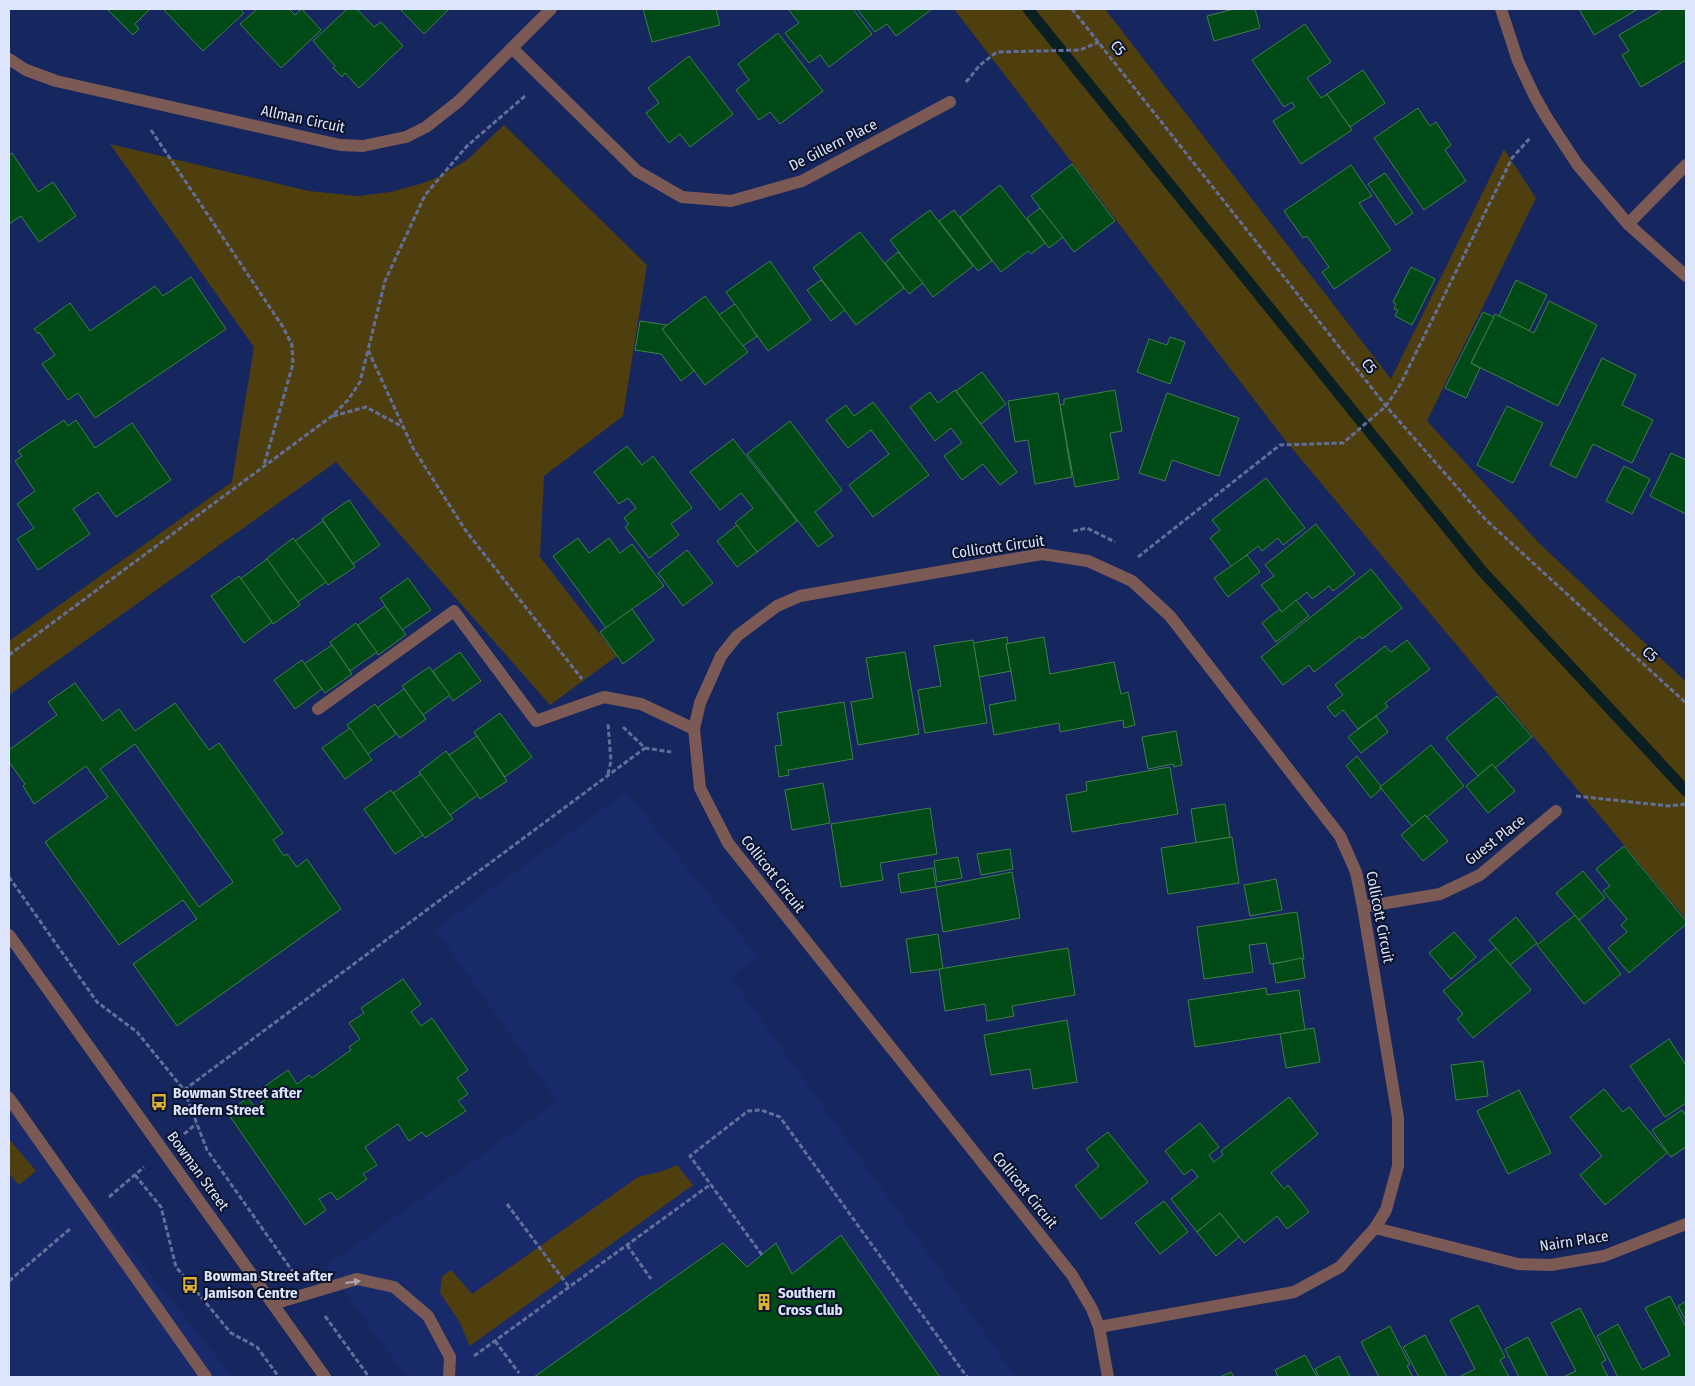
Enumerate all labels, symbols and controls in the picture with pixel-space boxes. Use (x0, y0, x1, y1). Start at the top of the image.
street label: C5 (1106, 37, 1130, 59)
street label: Allman Circuit (259, 101, 347, 137)
street label: De Gillern Place (786, 115, 880, 175)
street label: C5 (1357, 355, 1381, 377)
street label: Collicott Circuit (951, 532, 1046, 562)
street label: C5 (1639, 643, 1661, 666)
street label: Guest Place (1461, 811, 1529, 869)
street label: Collicott Circuit (737, 832, 809, 916)
street label: Collicott Circuit (1362, 869, 1398, 965)
place label: Bowman Street after Redfern Street (173, 1084, 302, 1119)
bus stop icon: Bowman Street after Redfern Street (149, 1092, 169, 1112)
street label: Bowman Street (163, 1128, 233, 1214)
street label: Collicott Circuit (989, 1148, 1061, 1232)
street label: Nairn Place (1538, 1227, 1610, 1255)
place label: Bowman Street after Jamison Centre (203, 1267, 333, 1302)
bus stop icon: Bowman Street after Jamison Centre (180, 1275, 200, 1295)
one-way arrow (346, 1277, 362, 1285)
place label: Southern Cross Club (778, 1284, 843, 1319)
building icon: Southern Cross Club (754, 1292, 774, 1312)

